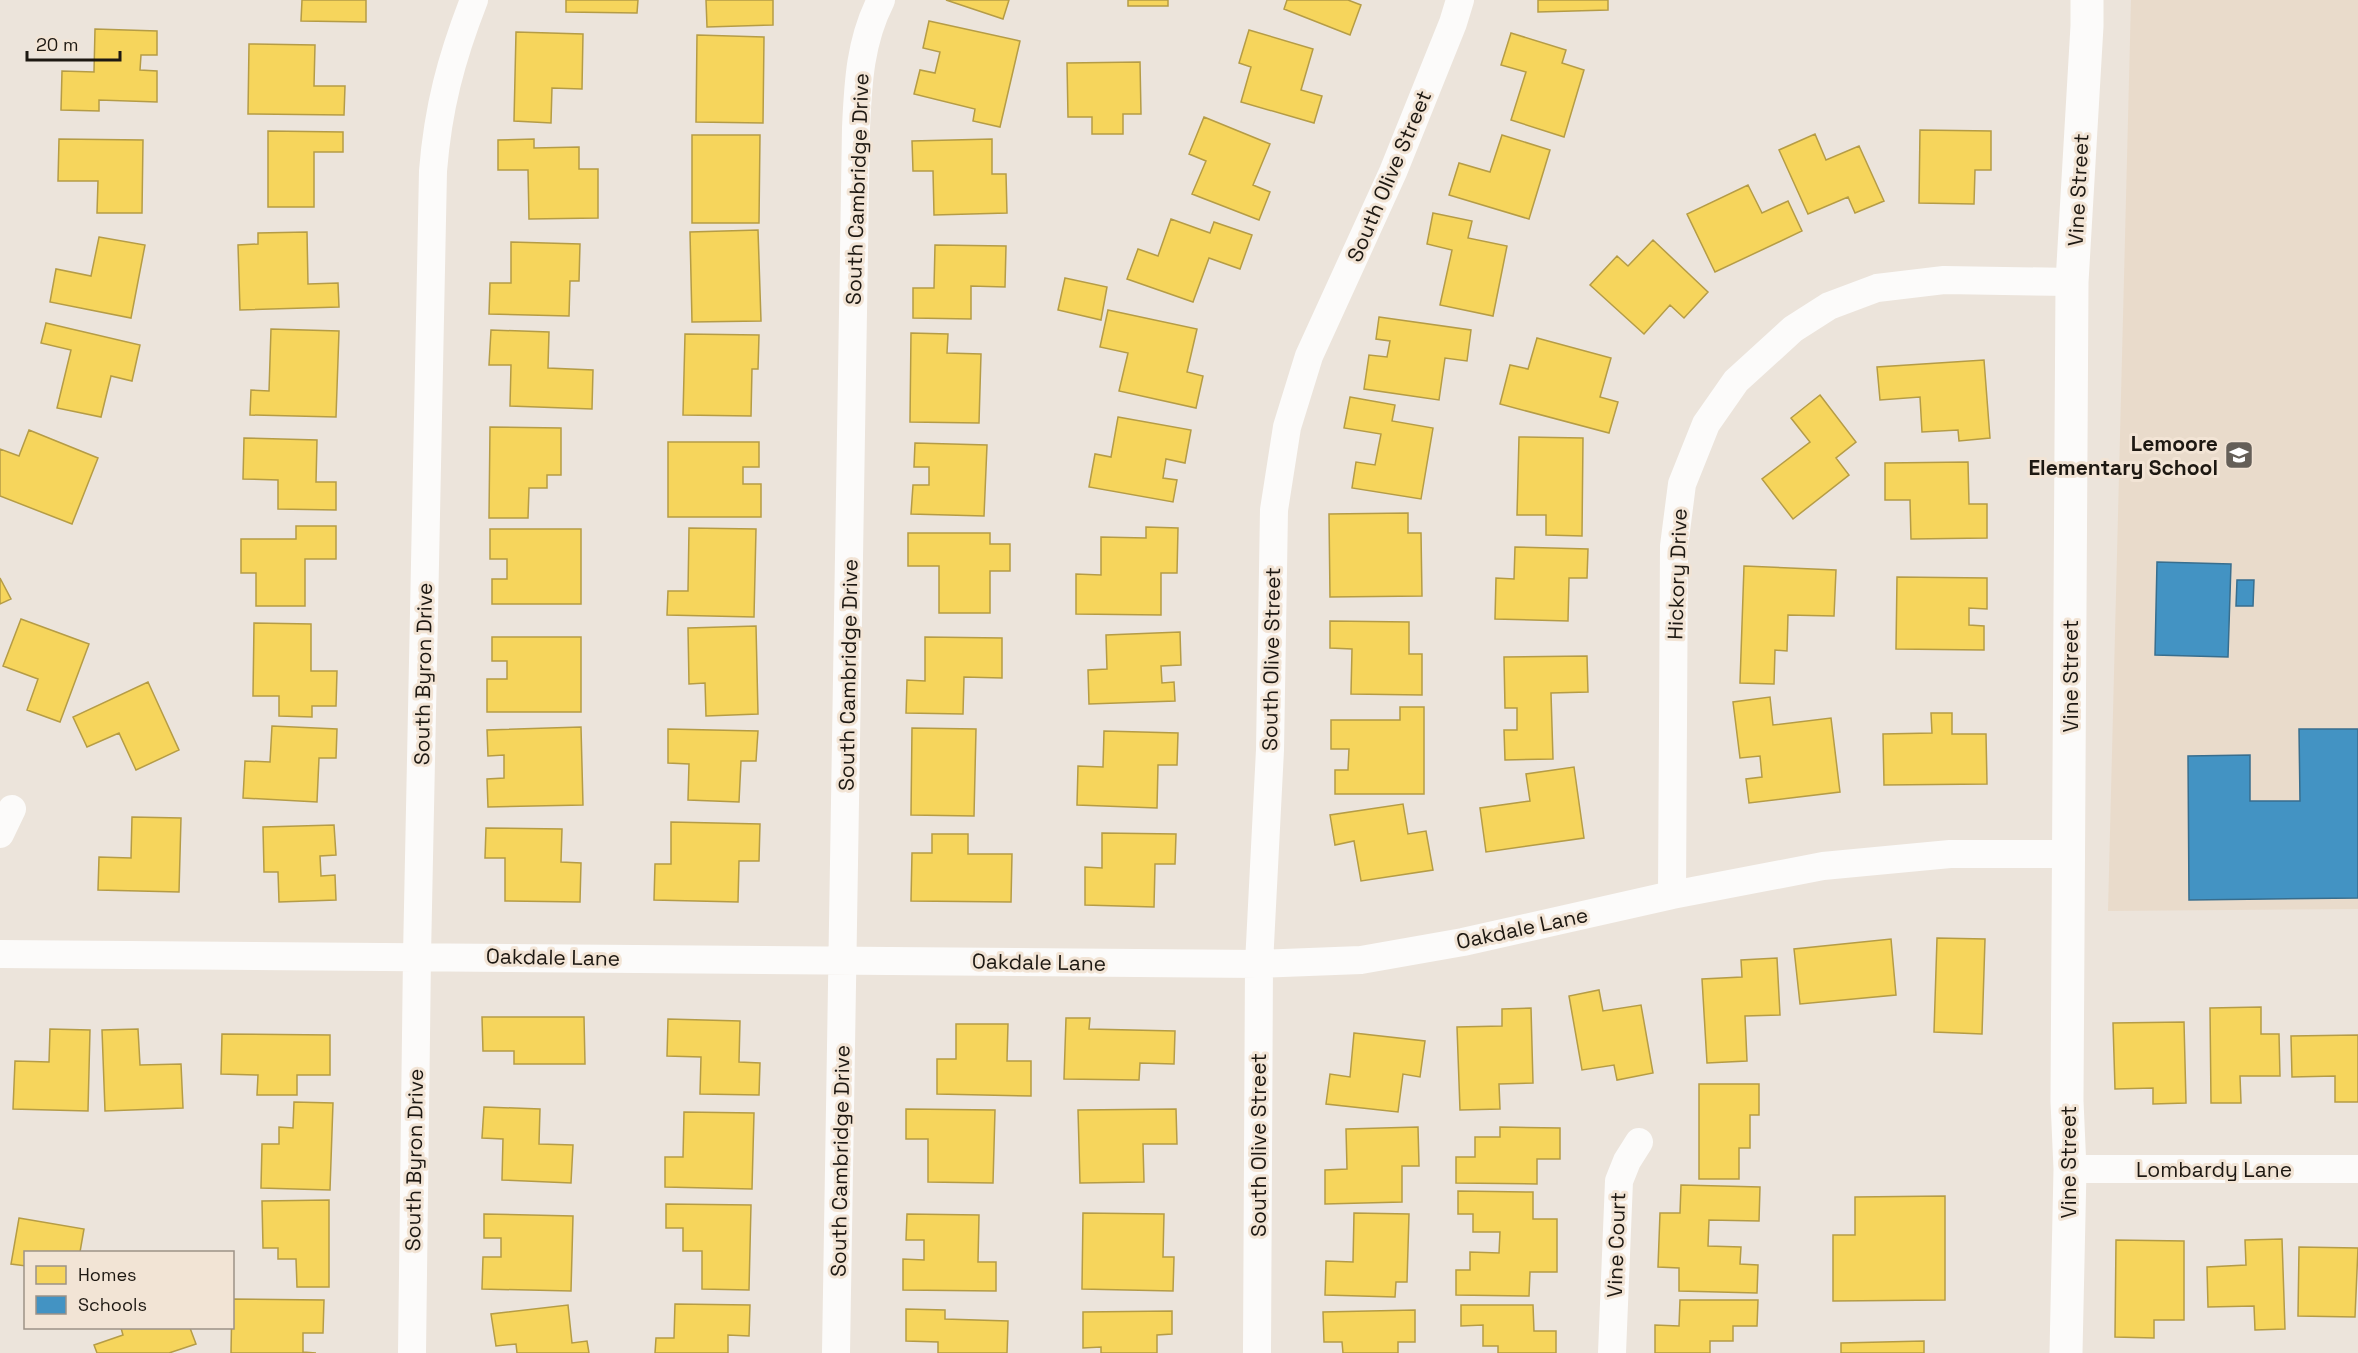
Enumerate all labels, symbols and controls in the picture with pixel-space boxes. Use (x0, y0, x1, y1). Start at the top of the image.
scale bar (27, 24, 120, 62)
text: 20 m (36, 33, 79, 56)
street label: South Cambridge Drive (839, 73, 875, 305)
street label: South Olive Street (1341, 86, 1437, 266)
street label: Vine Street (2062, 133, 2094, 247)
place label: Lemoore Elementary School (2028, 430, 2218, 481)
school or university icon: Lemoore Elementary School (2223, 439, 2255, 471)
street label: Hickory Drive (1661, 508, 1693, 640)
street label: South Cambridge Drive (832, 559, 864, 791)
street label: South Olive Street (1256, 567, 1286, 751)
street label: South Byron Drive (408, 583, 438, 765)
street label: Vine Street (2057, 619, 2084, 733)
street label: Oakdale Lane (1454, 901, 1590, 955)
street label: Oakdale Lane (486, 942, 620, 972)
street label: Oakdale Lane (972, 947, 1106, 977)
street label: South Cambridge Drive (824, 1045, 856, 1277)
street label: South Olive Street (1245, 1053, 1272, 1237)
street label: South Byron Drive (399, 1069, 429, 1251)
street label: Vine Street (2055, 1105, 2082, 1219)
street label: Lombardy Lane (2136, 1156, 2292, 1183)
street label: Vine Court (1601, 1192, 1631, 1298)
legend (24, 1251, 234, 1329)
text: Homes (78, 1263, 137, 1286)
text: Schools (78, 1293, 147, 1316)

